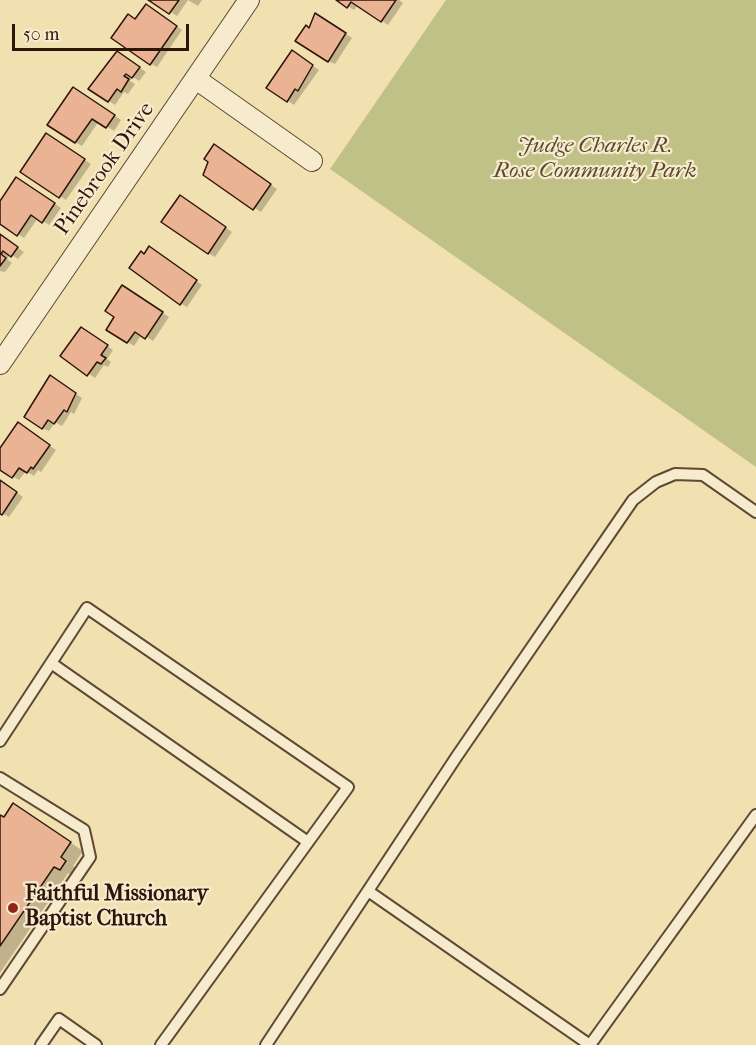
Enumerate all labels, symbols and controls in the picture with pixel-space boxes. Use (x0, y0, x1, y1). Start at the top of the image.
scale bar (15, 12, 192, 50)
text: 50 m (23, 24, 59, 45)
street label: Pinebrook Drive (49, 98, 161, 240)
park label: Judge Charles R. Rose Community Park (494, 134, 696, 186)
place label: Faithful Missionary Baptist Church (25, 882, 208, 933)
marker: Faithful Missionary Baptist Church (6, 901, 20, 915)

